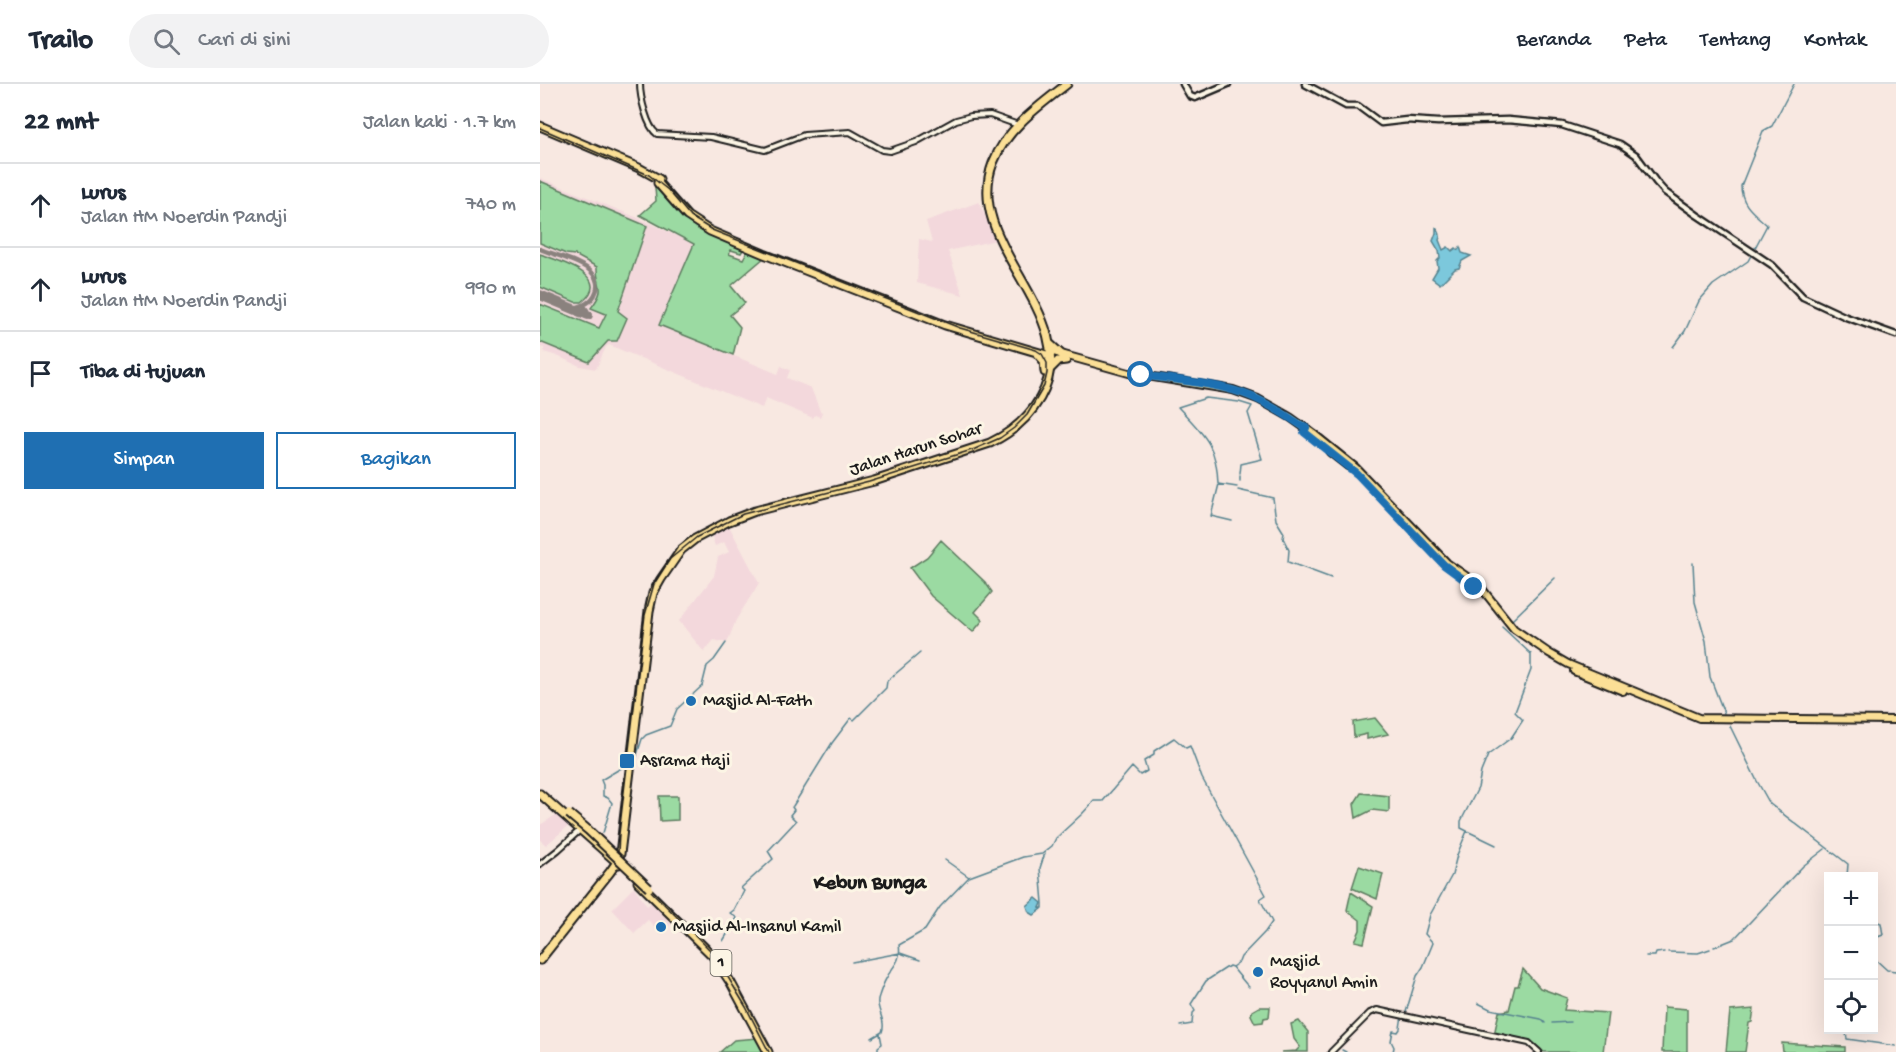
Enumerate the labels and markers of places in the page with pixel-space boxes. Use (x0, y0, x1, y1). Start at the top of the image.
place label: Masjid Al-Fath (703, 691, 813, 712)
marker: Masjid Al-Fath (684, 694, 698, 708)
place label: Asrama Haji (640, 751, 730, 772)
marker: Asrama Haji (618, 752, 636, 770)
place label: Masjid Al-Insanul Kamil (673, 917, 842, 938)
marker: Masjid Al-Insanul Kamil (654, 920, 668, 934)
place label: Masjid Royyanul Amin (1270, 952, 1378, 994)
marker: Masjid Royyanul Amin (1251, 965, 1265, 979)

